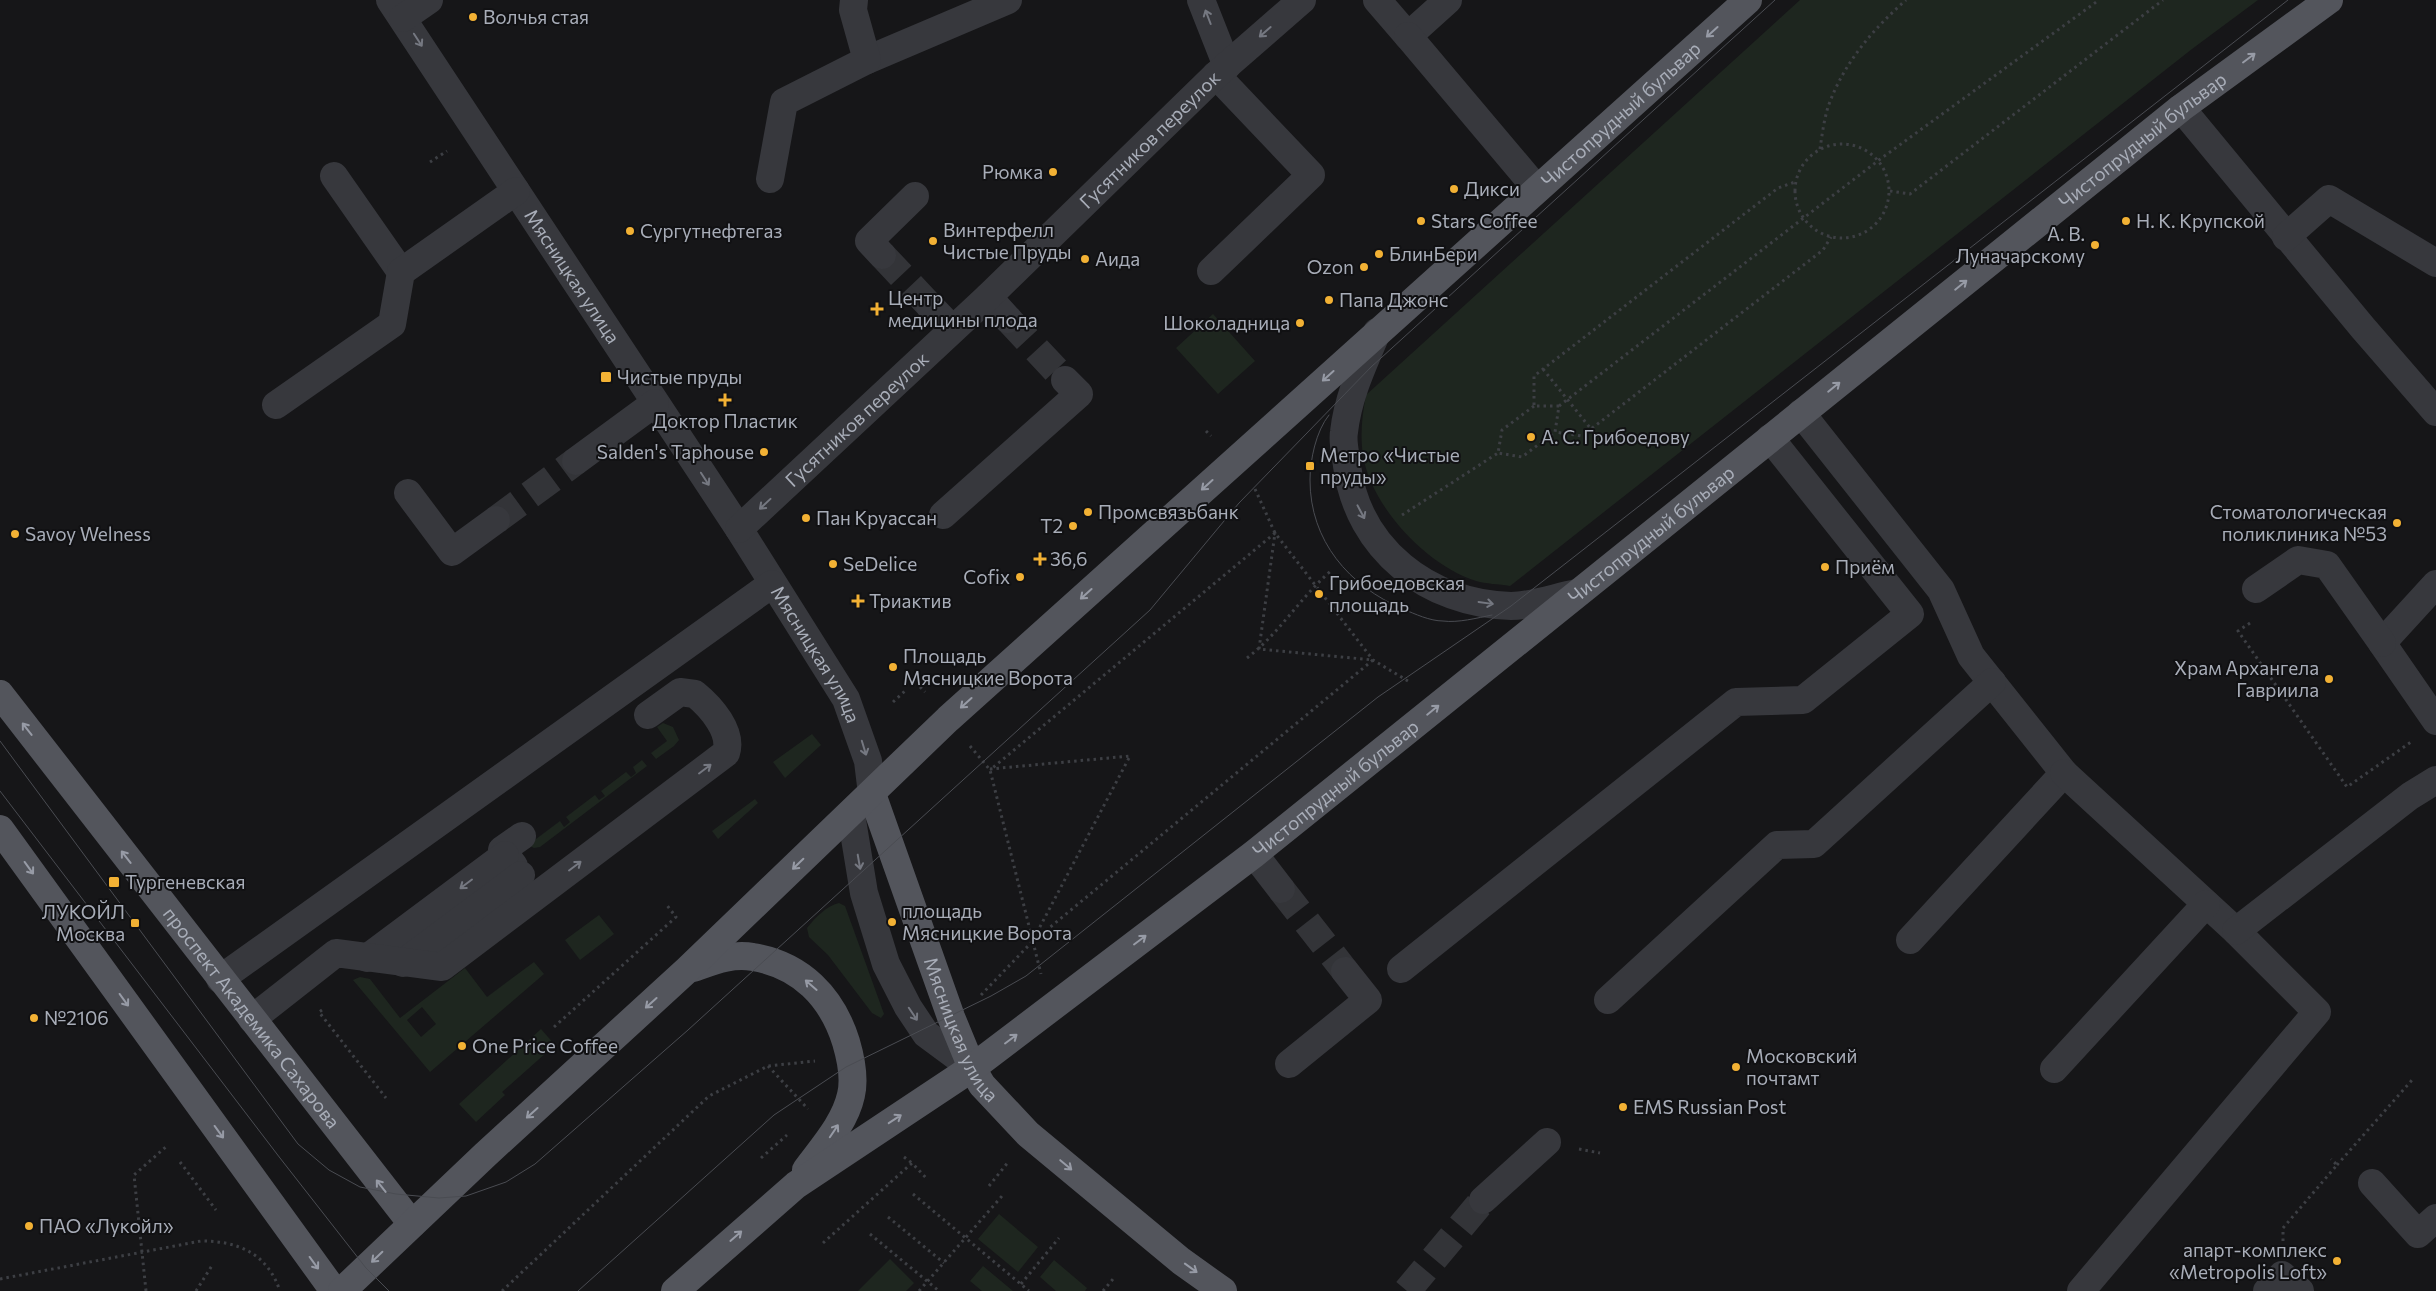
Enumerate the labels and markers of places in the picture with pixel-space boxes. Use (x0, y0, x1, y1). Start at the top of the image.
place label: Волчья стая (483, 5, 589, 28)
marker: Волчья стая (467, 11, 479, 23)
place label: Рюмка (982, 160, 1043, 183)
marker: Рюмка (1047, 166, 1059, 178)
place label: Дикси (1464, 177, 1520, 200)
marker: Дикси (1448, 183, 1460, 195)
place label: Stars Coffee (1431, 209, 1538, 232)
place label: Н. К. Крупской (2136, 209, 2265, 232)
marker: Stars Coffee (1415, 215, 1427, 227)
marker: Н. К. Крупской (2120, 215, 2132, 227)
place label: Винтерфелл Чистые Пруды (943, 218, 1072, 263)
place label: Сургутнефтегаз (640, 219, 783, 242)
place label: А. В. Луначарскому (1955, 222, 2085, 267)
marker: Сургутнефтегаз (624, 225, 636, 237)
marker: Винтерфелл Чистые Пруды (927, 235, 939, 247)
marker: А. В. Луначарскому (2089, 239, 2101, 251)
place label: БлинБери (1389, 242, 1478, 265)
place label: Аида (1095, 247, 1140, 270)
marker: БлинБери (1373, 248, 1385, 260)
marker: Аида (1079, 253, 1091, 265)
place label: Ozon (1307, 255, 1354, 278)
marker: Ozon (1358, 261, 1370, 273)
place label: Центр медицины плода (888, 286, 1038, 331)
place label: Папа Джонс (1339, 288, 1448, 311)
marker: Папа Джонс (1323, 294, 1335, 306)
marker: Центр медицины плода (870, 302, 884, 316)
place label: Шоколадница (1163, 311, 1290, 334)
marker: Шоколадница (1294, 317, 1306, 329)
place label: Чистые пруды (617, 365, 742, 388)
marker: Чистые пруды (599, 370, 613, 384)
marker: Доктор Пластик (718, 393, 732, 407)
place label: Доктор Пластик (652, 409, 798, 432)
place label: А. С. Грибоедову (1541, 425, 1690, 448)
marker: А. С. Грибоедову (1525, 431, 1537, 443)
place label: Salden's Taphouse (597, 440, 754, 463)
place label: Метро «Чистые пруды» (1320, 443, 1460, 488)
marker: Salden's Taphouse (758, 446, 770, 458)
marker: Метро «Чистые пруды» (1304, 460, 1316, 472)
place label: Промсвязьбанк (1098, 500, 1239, 523)
place label: Стоматологическая поликлиника №53 (2210, 500, 2387, 545)
place label: Пан Круассан (816, 506, 937, 529)
marker: Промсвязьбанк (1082, 506, 1094, 518)
marker: Пан Круассан (800, 512, 812, 524)
place label: T2 (1040, 514, 1063, 537)
marker: Стоматологическая поликлиника №53 (2391, 517, 2403, 529)
marker: T2 (1067, 520, 1079, 532)
place label: Savoy Welness (25, 522, 151, 545)
marker: Savoy Welness (9, 528, 21, 540)
place label: 36,6 (1050, 547, 1088, 570)
place label: SeDelice (843, 552, 917, 575)
marker: 36,6 (1034, 553, 1046, 565)
place label: Приём (1835, 555, 1895, 578)
marker: SeDelice (827, 558, 839, 570)
marker: Приём (1819, 561, 1831, 573)
place label: Cofix (963, 565, 1010, 588)
marker: Cofix (1014, 571, 1026, 583)
place label: Грибоедовская площадь (1329, 571, 1465, 616)
marker: Грибоедовская площадь (1313, 588, 1325, 600)
place label: Триактив (869, 589, 952, 612)
marker: Триактив (851, 594, 865, 608)
place label: Площадь Мясницкие Ворота (903, 644, 1073, 689)
place label: Храм Архангела Гавриила (2174, 656, 2319, 701)
marker: Площадь Мясницкие Ворота (887, 661, 899, 673)
marker: Храм Архангела Гавриила (2323, 673, 2335, 685)
place label: Тургеневская (125, 870, 245, 893)
marker: Тургеневская (107, 875, 121, 889)
place label: площадь Мясницкие Ворота (902, 899, 1072, 944)
place label: ЛУКОЙЛ Москва (42, 900, 125, 945)
marker: площадь Мясницкие Ворота (886, 916, 898, 928)
marker: ЛУКОЙЛ Москва (129, 917, 141, 929)
place label: №2106 (44, 1006, 109, 1029)
marker: №2106 (28, 1012, 40, 1024)
place label: One Price Coffee (472, 1034, 618, 1057)
marker: One Price Coffee (456, 1040, 468, 1052)
place label: Московский почтамт (1746, 1044, 1857, 1089)
marker: Московский почтамт (1730, 1061, 1742, 1073)
place label: EMS Russian Post (1633, 1095, 1786, 1118)
marker: EMS Russian Post (1617, 1101, 1629, 1113)
place label: ПАО «Лукойл» (39, 1214, 174, 1237)
marker: ПАО «Лукойл» (23, 1220, 35, 1232)
place label: апарт-комплекс «Metropolis Loft» (2169, 1238, 2327, 1283)
marker: апарт-комплекс «Metropolis Loft» (2331, 1255, 2343, 1267)

